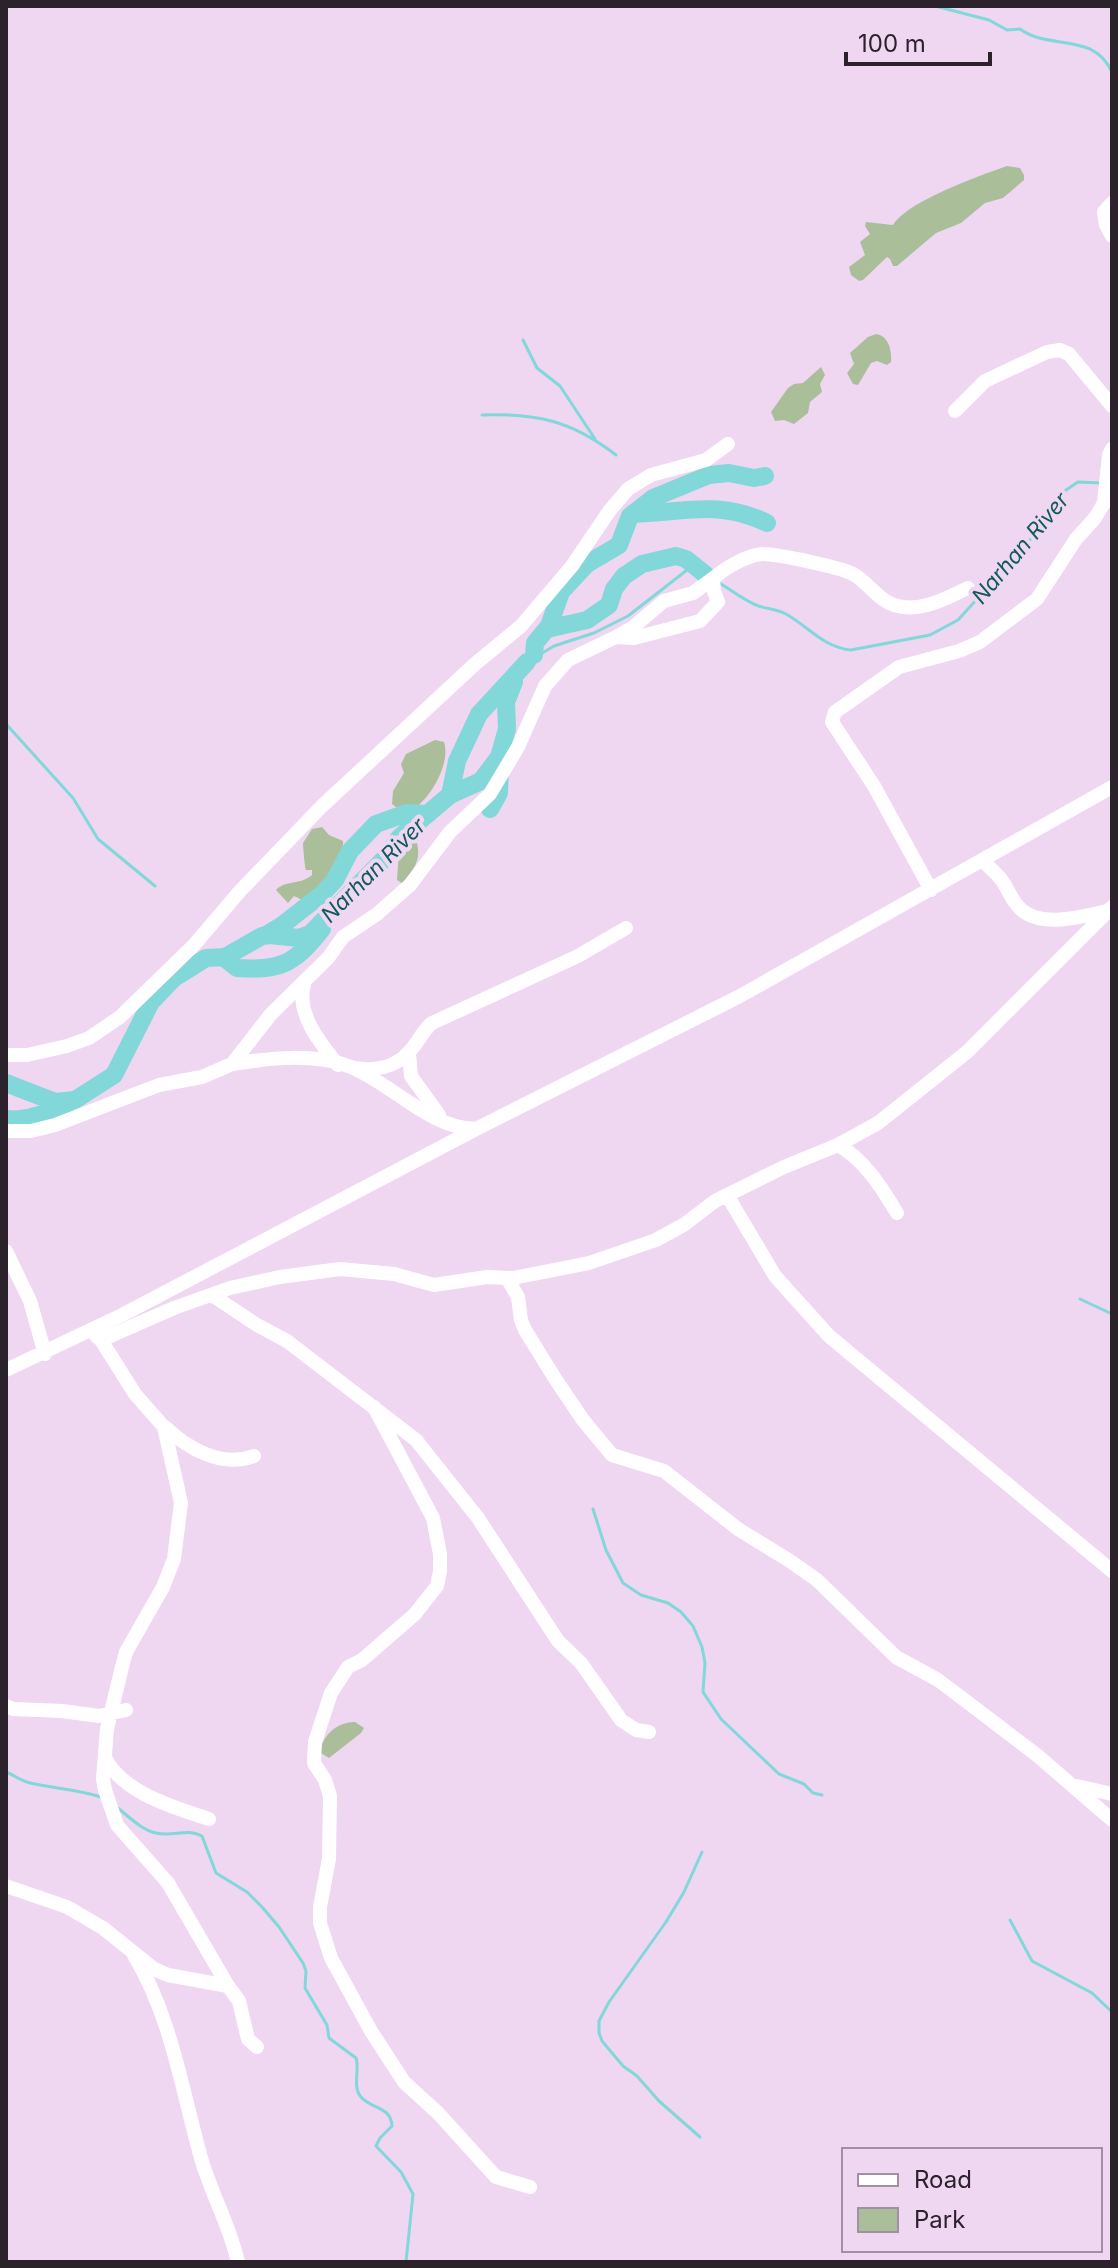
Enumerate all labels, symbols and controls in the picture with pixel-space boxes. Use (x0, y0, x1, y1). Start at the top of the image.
scale bar (846, 16, 990, 66)
text: 100 m (858, 29, 926, 58)
water label: Narhan River (966, 487, 1074, 609)
water label: Narhan River (315, 812, 431, 928)
legend (842, 2148, 1102, 2252)
text: Road (914, 2165, 972, 2194)
text: Park (914, 2205, 965, 2234)

